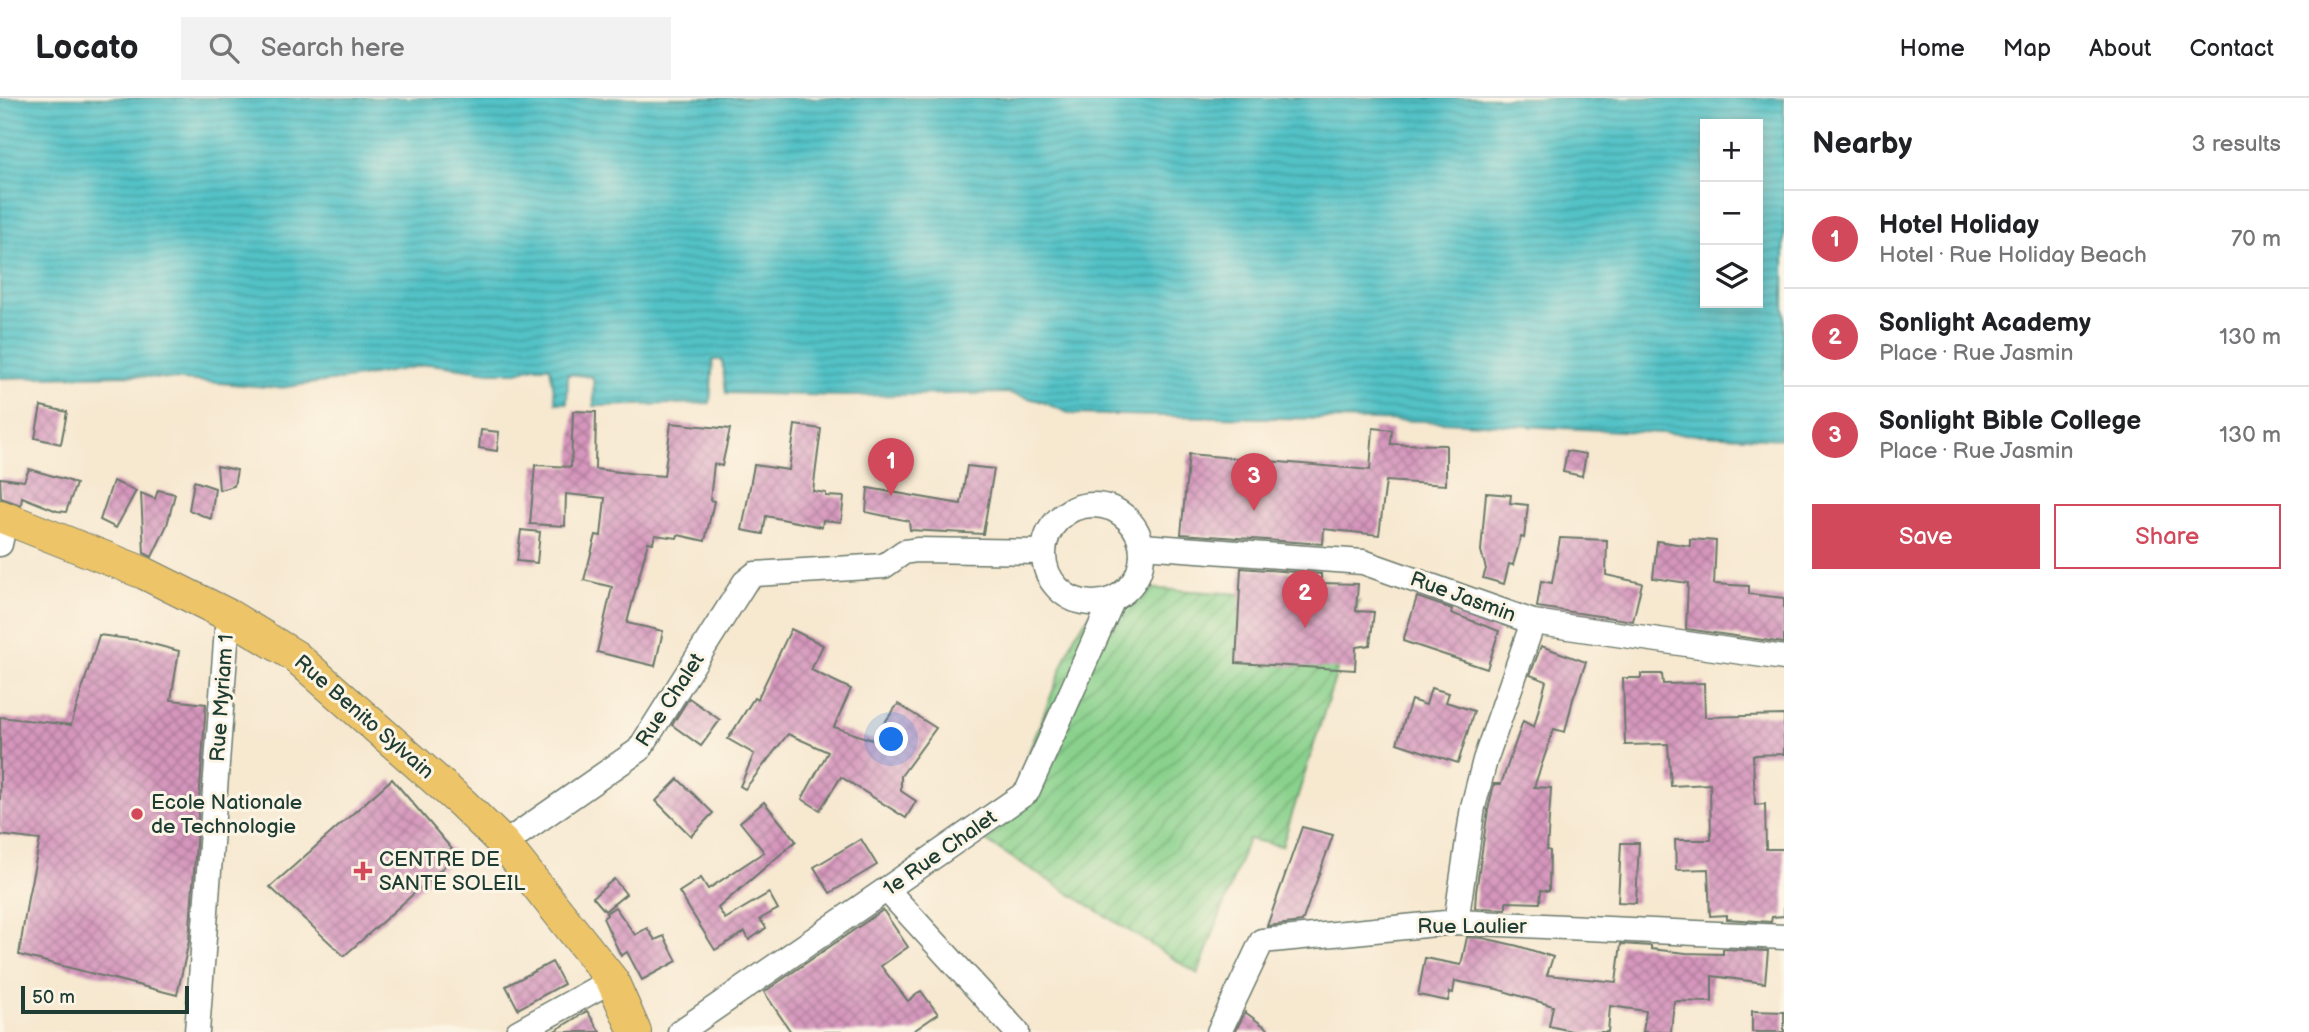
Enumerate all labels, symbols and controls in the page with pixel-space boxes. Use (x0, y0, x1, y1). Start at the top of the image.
search box (181, 17, 671, 80)
text: Locato (35, 28, 139, 68)
icon: search (205, 29, 243, 67)
text: Search here (261, 33, 405, 64)
text: Home (1900, 34, 1965, 63)
text: Map (2003, 34, 2051, 63)
text: About (2089, 34, 2151, 63)
text: Contact (2189, 34, 2274, 63)
map controls (1700, 119, 1763, 308)
button: + (1700, 119, 1763, 182)
text: Nearby (1812, 126, 1912, 162)
text: 3 results (2192, 130, 2281, 158)
button: − (1700, 182, 1763, 245)
text: Hotel Holiday (1879, 210, 2039, 241)
text: 1 (1830, 225, 1840, 253)
text: 70 m (2231, 225, 2281, 253)
text: Hotel · Rue Holiday Beach (1879, 241, 2147, 269)
button: layers (1700, 245, 1763, 308)
text: Sonlight Academy (1879, 308, 2091, 339)
text: 2 (1828, 323, 1842, 351)
text: 130 m (2219, 323, 2281, 351)
text: Place · Rue Jasmin (1879, 339, 2073, 367)
text: Sonlight Bible College (1879, 406, 2141, 437)
text: 3 (1828, 421, 1842, 449)
text: 130 m (2219, 421, 2281, 449)
text: Place · Rue Jasmin (1879, 437, 2073, 465)
pin: 1 (868, 438, 914, 496)
pin: 3 (1231, 453, 1277, 511)
button: Save (1812, 504, 2040, 569)
button: Share (2054, 504, 2281, 569)
street label: Rue Jasmin (1407, 566, 1519, 628)
pin: 2 (1282, 570, 1328, 628)
street label: Rue Myriam 1 (205, 633, 239, 763)
street label: Rue Chalet (630, 648, 710, 752)
street label: Rue Benito Sylvain (289, 650, 439, 784)
your location (874, 722, 908, 756)
place label: Ecole Nationale de Technologie (151, 790, 302, 839)
street label: 1e Rue Chalet (878, 804, 1002, 901)
marker: Ecole Nationale de Technologie (129, 806, 145, 822)
place label: CENTRE DE SANTE SOLEIL (379, 847, 525, 896)
marker: CENTRE DE SANTE SOLEIL (353, 861, 373, 881)
street label: Rue Laulier (1417, 914, 1527, 939)
scale bar (21, 983, 189, 1015)
text: 50 m (32, 986, 75, 1009)

